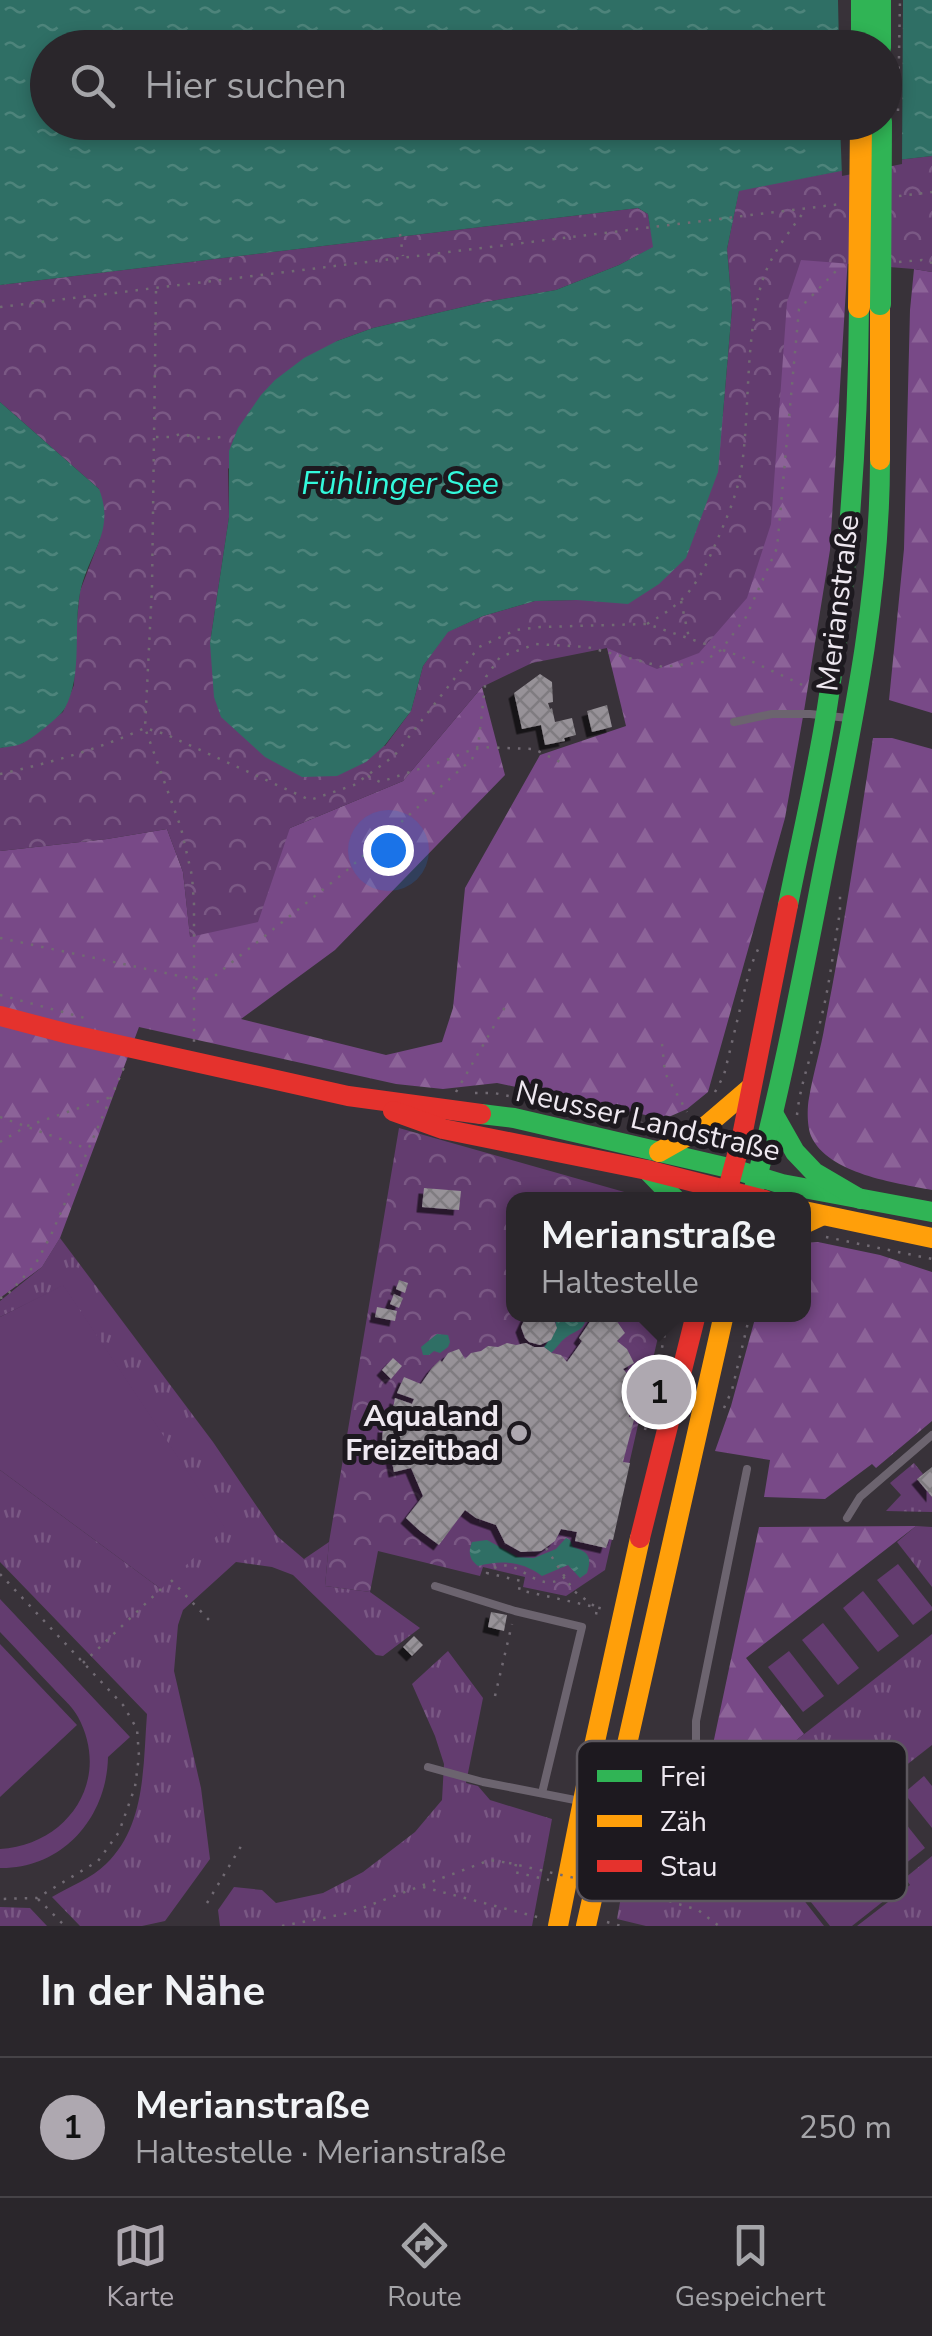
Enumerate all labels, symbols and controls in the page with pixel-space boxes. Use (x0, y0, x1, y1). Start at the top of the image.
search box (30, 30, 902, 140)
icon: search (65, 58, 120, 113)
text: Hier suchen (145, 60, 347, 111)
water label: Fühlinger See (301, 462, 499, 505)
street label: Merianstraße (807, 512, 870, 694)
your location (363, 825, 414, 876)
street label: Neusser Landstraße (511, 1071, 784, 1172)
popup (506, 1192, 811, 1322)
text: Merianstraße (541, 1210, 776, 1261)
text: Haltestelle (541, 1261, 699, 1304)
pin: 1 (626, 1354, 692, 1430)
place label: Aqualand Freizeitbad (345, 1396, 499, 1471)
marker: Aqualand Freizeitbad (508, 1422, 530, 1444)
legend (577, 1741, 907, 1901)
text: Frei (660, 1758, 706, 1796)
text: Zäh (660, 1803, 707, 1841)
text: Stau (660, 1848, 718, 1886)
text: In der Nähe (40, 1963, 265, 2020)
text: Merianstraße (135, 2080, 370, 2131)
text: 1 (63, 2106, 82, 2149)
text: 250 m (799, 2106, 892, 2149)
text: Haltestelle · Merianstraße (135, 2131, 506, 2174)
tab: Karte (107, 2218, 174, 2316)
tab: Route (387, 2218, 462, 2316)
tab: Gespeichert (675, 2218, 825, 2316)

